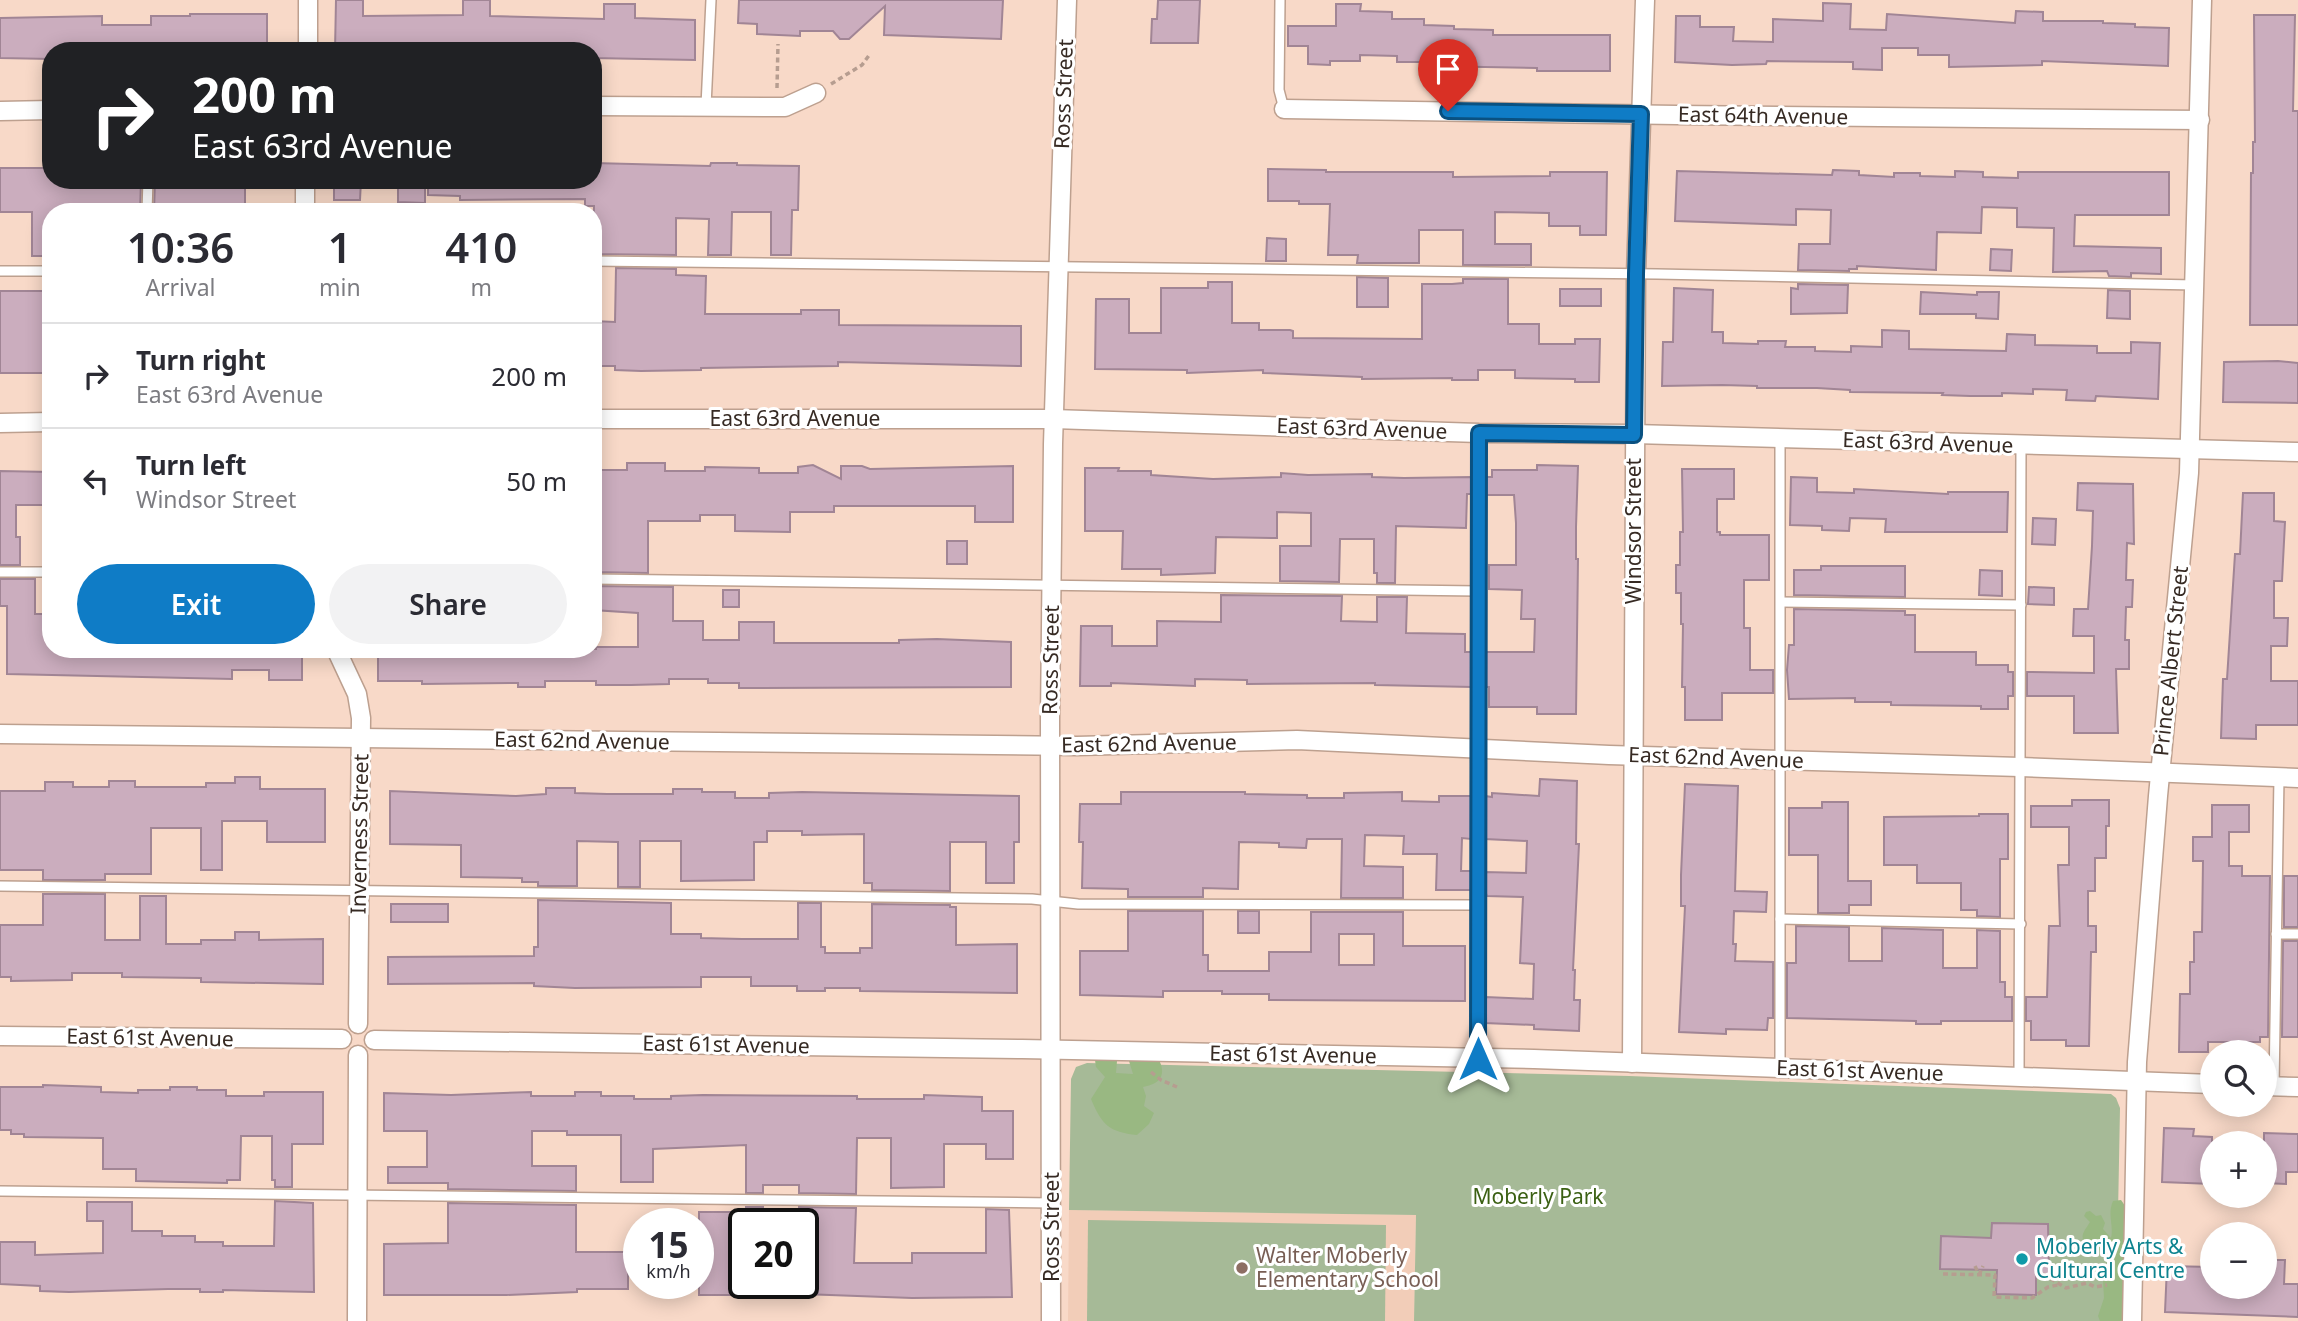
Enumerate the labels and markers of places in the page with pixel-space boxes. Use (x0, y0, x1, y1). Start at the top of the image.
pin (1418, 39, 1478, 111)
place label: Moberly Arts & Cultural Centre (2036, 1232, 2185, 1284)
place label: Walter Moberly Elementary School (1256, 1241, 1439, 1293)
marker: Moberly Arts & Cultural Centre (2014, 1251, 2030, 1267)
marker: Walter Moberly Elementary School (1234, 1260, 1250, 1276)

